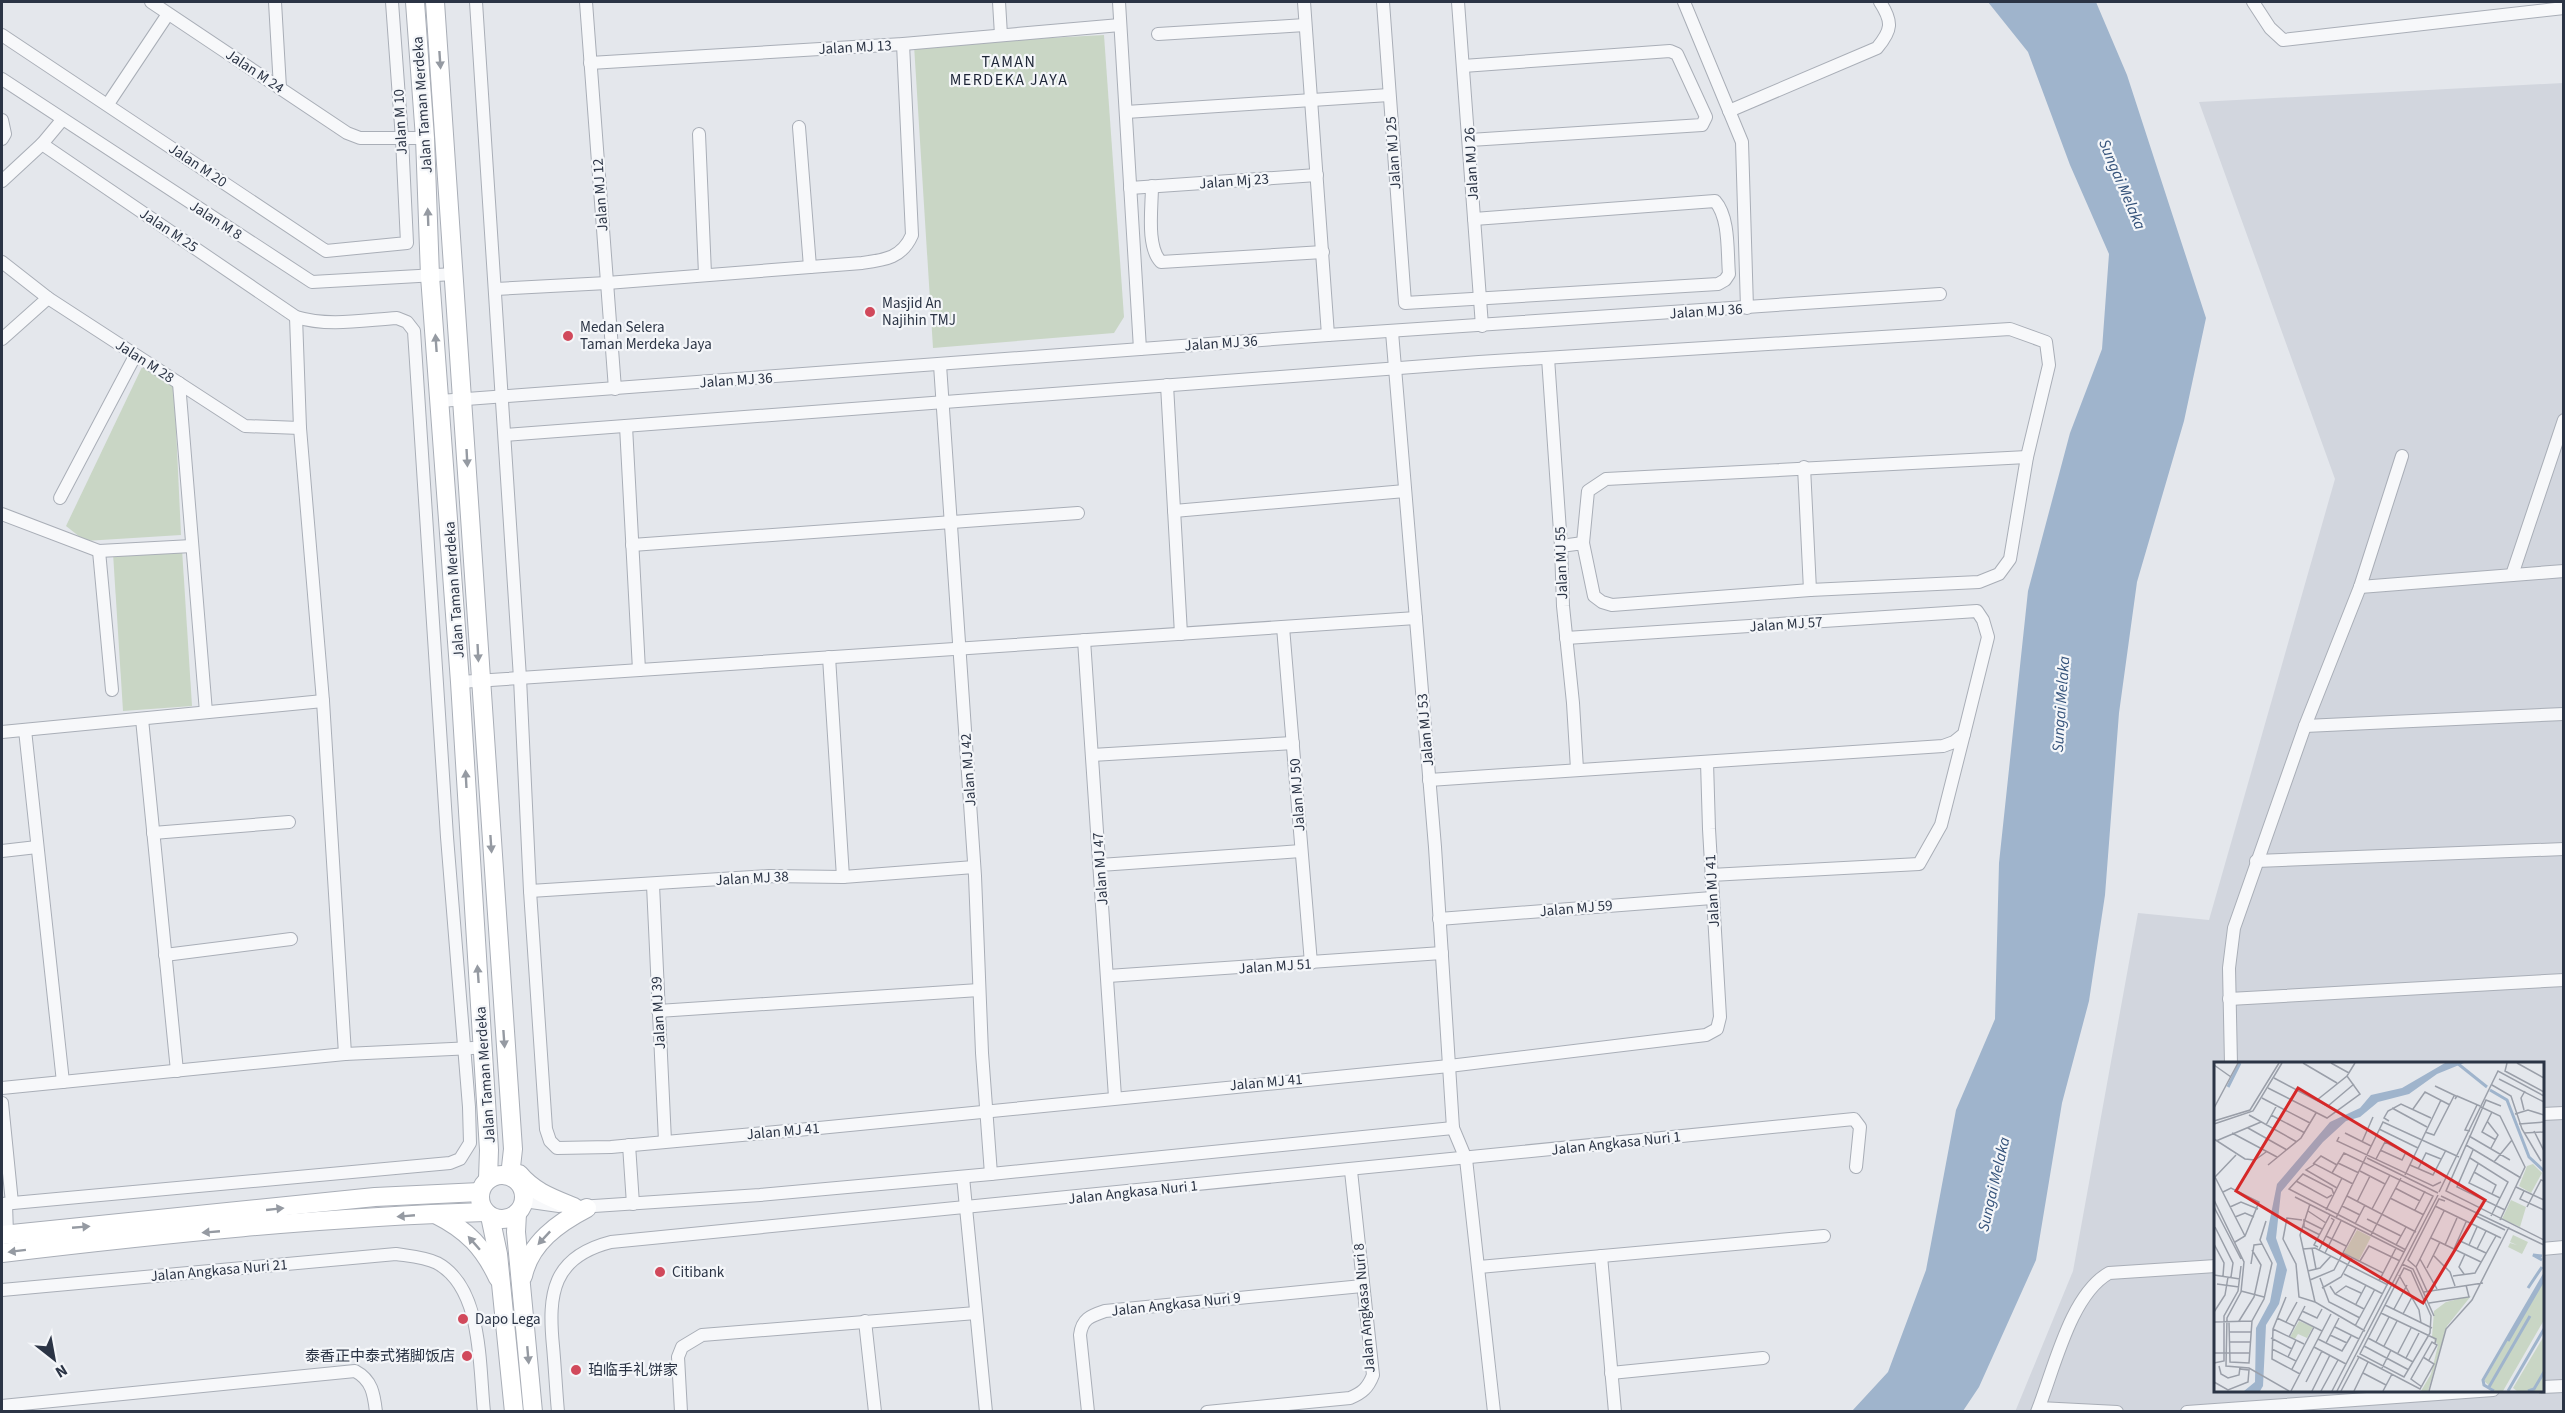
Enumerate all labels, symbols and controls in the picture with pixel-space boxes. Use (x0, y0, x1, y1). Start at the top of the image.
street label: Jalan MJ 13 (818, 35, 892, 60)
street label: Jalan Taman Merdeka (407, 36, 438, 174)
street label: Jalan M 24 (221, 44, 288, 99)
one-way arrow (435, 50, 444, 69)
district label: TAMAN MERDEKA JAYA (950, 51, 1068, 91)
street label: Jalan M 10 (388, 88, 413, 156)
street label: Jalan MJ 25 (1380, 116, 1407, 190)
street label: Jalan MJ 26 (1459, 127, 1484, 201)
water label: Sungai Melaka (2093, 136, 2151, 233)
street label: Jalan M 20 (164, 138, 231, 193)
street label: Jalan MJ 12 (587, 158, 614, 232)
street label: Jalan Mj 23 (1198, 169, 1270, 194)
street label: Jalan M 8 (185, 196, 246, 245)
street label: Jalan M 25 (135, 203, 202, 258)
one-way arrow (424, 208, 433, 227)
place label: Masjid An Najihin TMJ (882, 293, 956, 331)
street label: Jalan MJ 36 (1669, 298, 1743, 325)
marker: Masjid An Najihin TMJ (863, 305, 877, 319)
place label: Medan Selera Taman Merdeka Jaya (580, 317, 712, 355)
marker: Medan Selera Taman Merdeka Jaya (561, 329, 575, 343)
street label: Jalan MJ 36 (1184, 330, 1258, 357)
one-way arrow (431, 334, 440, 353)
street label: Jalan M 28 (111, 335, 178, 388)
street label: Jalan MJ 36 (699, 367, 773, 394)
one-way arrow (462, 449, 471, 468)
street label: Jalan Taman Merdeka (439, 521, 470, 659)
street label: Jalan MJ 55 (1550, 526, 1573, 600)
street label: Jalan MJ 57 (1749, 611, 1823, 638)
one-way arrow (474, 643, 483, 662)
water label: Sungai Melaka (2047, 655, 2075, 753)
street label: Jalan MJ 53 (1412, 693, 1439, 767)
street label: Jalan MJ 42 (955, 733, 982, 807)
street label: Jalan MJ 50 (1284, 758, 1311, 832)
one-way arrow (461, 770, 470, 789)
street label: Jalan MJ 47 (1087, 832, 1114, 906)
one-way arrow (486, 835, 495, 854)
street label: Jalan MJ 41 (1700, 854, 1725, 928)
street label: Jalan MJ 38 (715, 866, 789, 891)
street label: Jalan MJ 59 (1539, 895, 1613, 922)
street label: Jalan MJ 51 (1238, 953, 1312, 980)
one-way arrow (473, 964, 483, 983)
street label: Jalan MJ 39 (646, 976, 671, 1050)
street label: Jalan Taman Merdeka (470, 1006, 501, 1144)
one-way arrow (499, 1030, 509, 1049)
inset map (2214, 1062, 2544, 1392)
street label: Jalan MJ 41 (1229, 1069, 1303, 1096)
street label: Jalan MJ 41 (746, 1118, 820, 1145)
street label: Jalan Angkasa Nuri 1 (1550, 1126, 1682, 1161)
water label: Sungai Melaka (1972, 1134, 2016, 1234)
street label: Jalan Angkasa Nuri 1 (1067, 1175, 1199, 1210)
one-way arrow (265, 1204, 284, 1214)
one-way arrow (396, 1211, 415, 1221)
one-way arrow (71, 1222, 90, 1232)
one-way arrow (202, 1227, 221, 1237)
one-way arrow (537, 1231, 551, 1246)
one-way arrow (468, 1236, 481, 1251)
street label: Jalan Angkasa Nuri 8 (1348, 1242, 1381, 1374)
one-way arrow (8, 1246, 27, 1256)
street label: Jalan Angkasa Nuri 21 (150, 1254, 289, 1287)
place label: Citibank (672, 1262, 725, 1283)
marker: Citibank (653, 1265, 667, 1279)
street label: Jalan Angkasa Nuri 9 (1110, 1287, 1242, 1322)
place label: Dapo Lega (475, 1309, 541, 1330)
marker: Dapo Lega (456, 1312, 470, 1326)
north arrow (24, 1329, 84, 1389)
place label: 泰香正中泰式猪脚饭店 (305, 1346, 455, 1367)
one-way arrow (523, 1346, 533, 1365)
marker: 泰香正中泰式猪脚饭店 (460, 1349, 474, 1363)
text: N (51, 1359, 71, 1383)
place label: 珀临手礼饼家 (588, 1360, 678, 1381)
marker: 珀临手礼饼家 (569, 1363, 583, 1377)

